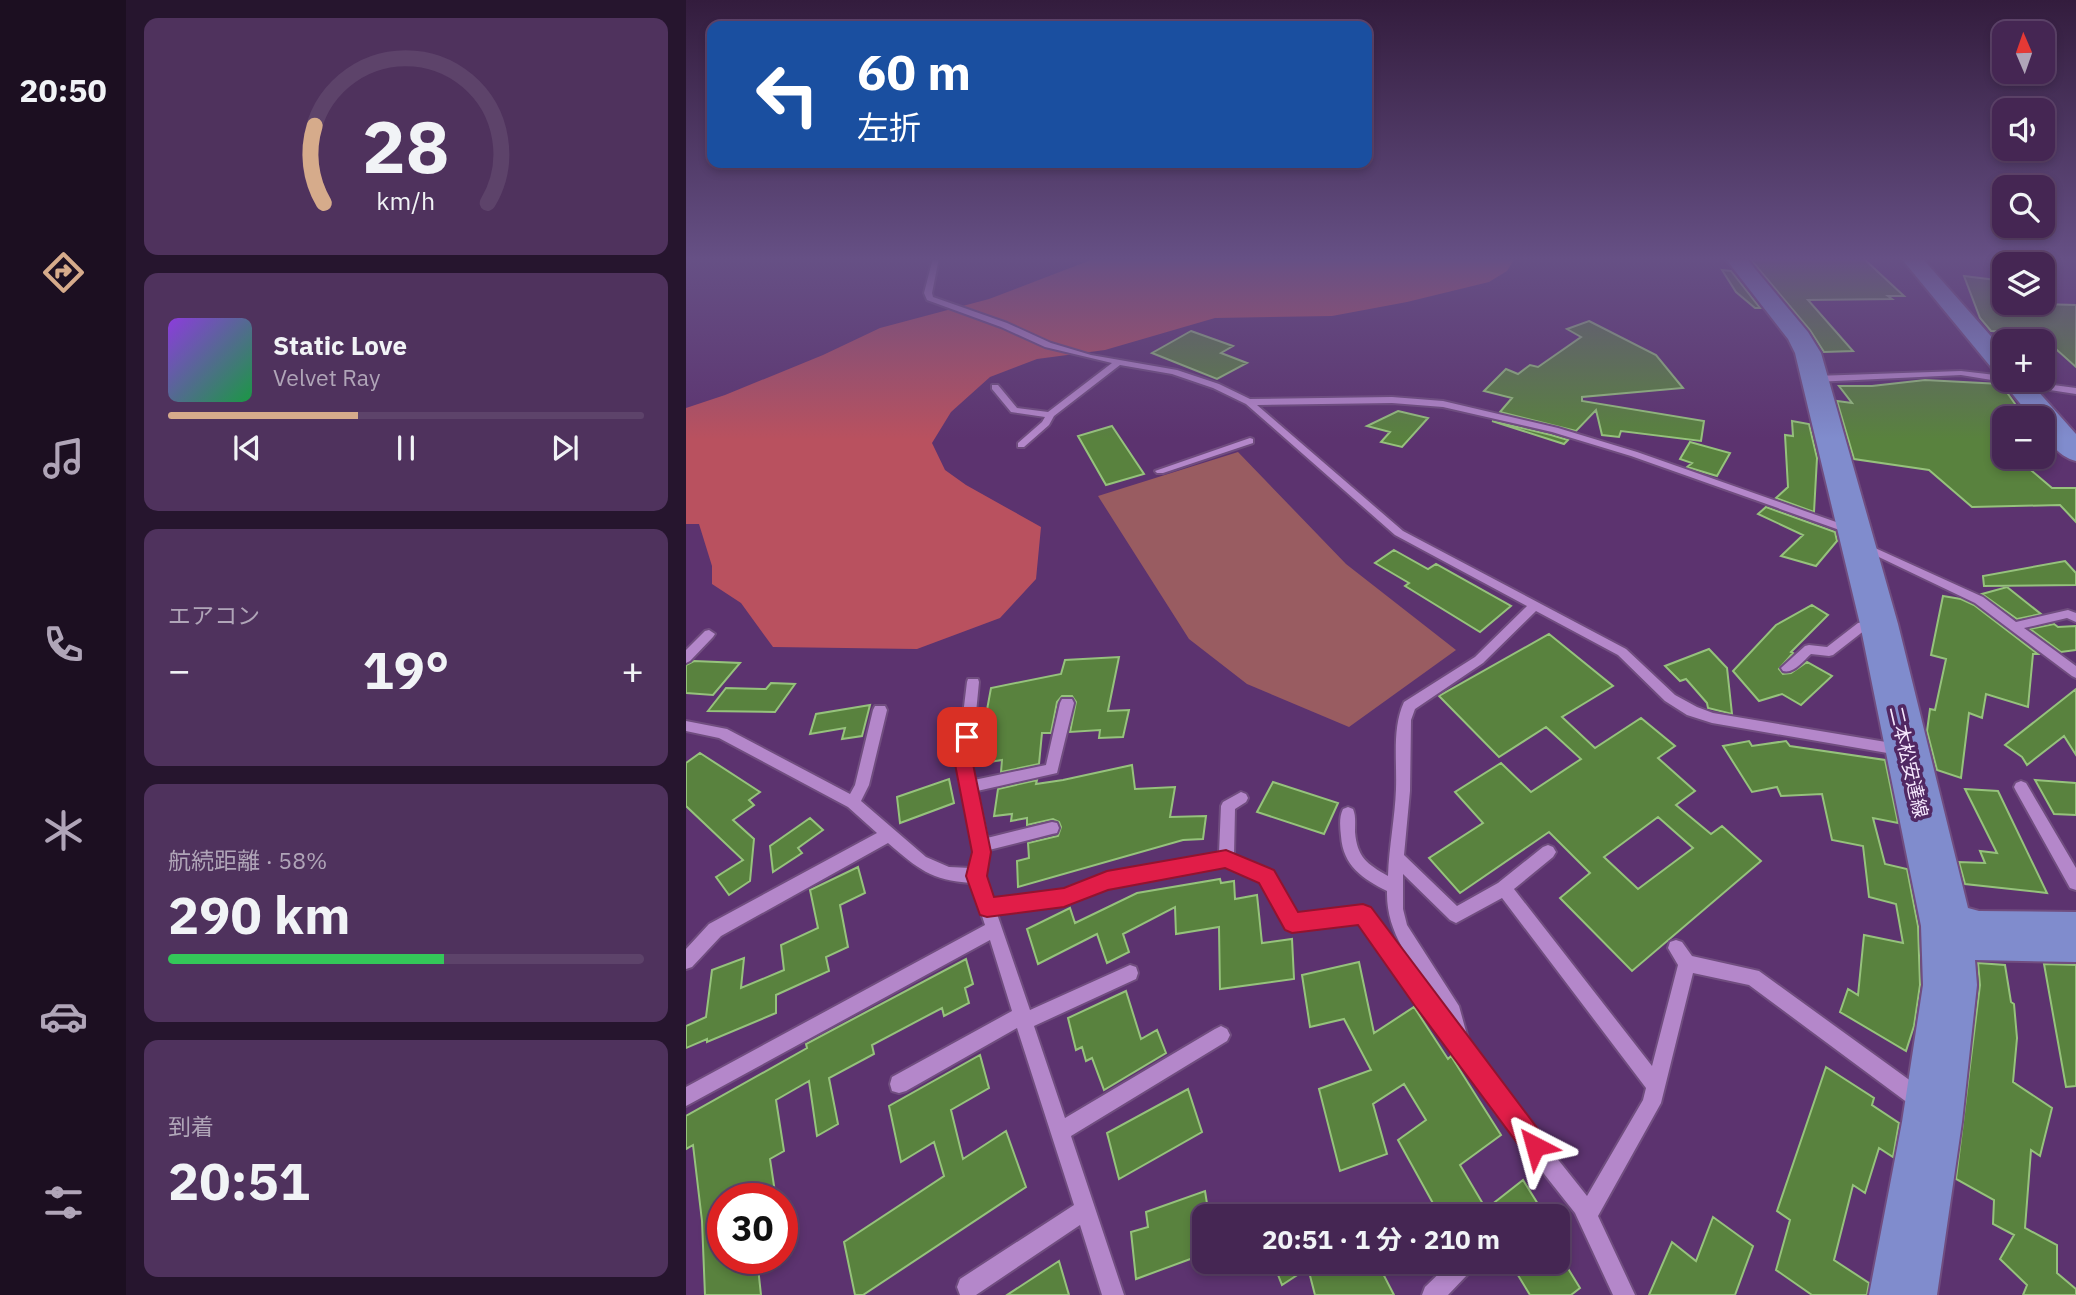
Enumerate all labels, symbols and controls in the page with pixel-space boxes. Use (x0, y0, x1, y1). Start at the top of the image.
north arrow (1992, 21, 2054, 84)
map controls (1992, 21, 2055, 469)
text: 60 m (857, 40, 971, 103)
icon: left (742, 49, 833, 140)
text: 20:50 (19, 69, 107, 111)
text: 28 (362, 98, 450, 193)
button: sound (1992, 98, 2055, 161)
text: 左折 (857, 106, 921, 148)
button: search (1992, 175, 2055, 238)
text: km/h (377, 184, 435, 217)
icon: directions (39, 248, 88, 297)
button: layers (1992, 252, 2055, 315)
text: Static Love (273, 328, 407, 362)
button: + (1992, 329, 2055, 392)
text: Velvet Ray (273, 362, 380, 392)
button: − (1992, 406, 2055, 469)
icon: previous (228, 429, 266, 467)
icon: pause (387, 429, 425, 467)
icon: next (546, 429, 584, 467)
icon: music (39, 434, 88, 483)
text: エアコン (168, 600, 260, 630)
icon: phone (39, 620, 88, 669)
text: 19° (363, 636, 449, 703)
text: − (168, 645, 191, 694)
text: + (621, 645, 644, 694)
street label: 二本松安達線 (1884, 704, 1934, 820)
pin (937, 707, 997, 767)
icon: arrive (948, 718, 986, 756)
icon: climate (39, 806, 88, 855)
text: 航続距離 · 58% (168, 845, 327, 875)
text: 290 km (168, 881, 350, 948)
icon: car (39, 992, 88, 1041)
position arrow (1498, 1109, 1572, 1183)
text: 到着 (168, 1111, 214, 1141)
text: 20:51 (168, 1147, 310, 1214)
icon: filters (39, 1178, 88, 1227)
speed limit sign: 30 (707, 1183, 798, 1274)
text: 20:51 · 1 分 · 210 m (1262, 1222, 1500, 1256)

